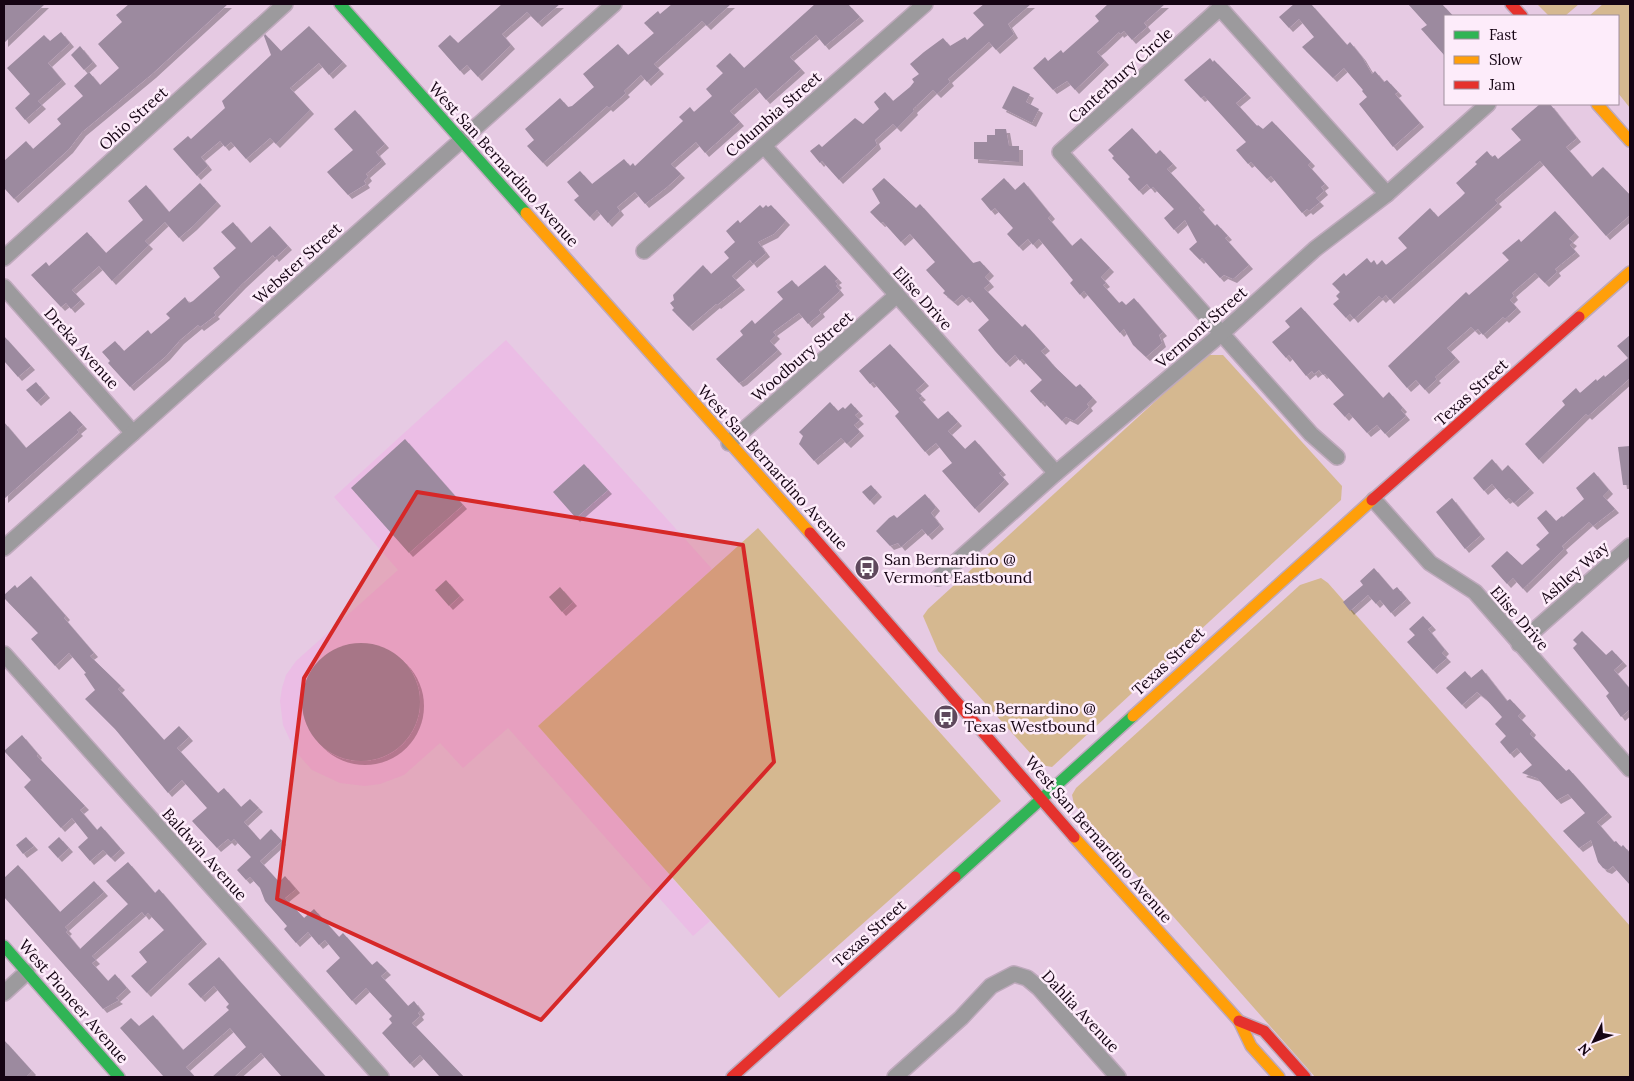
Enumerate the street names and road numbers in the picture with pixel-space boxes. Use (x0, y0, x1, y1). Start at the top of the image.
street label: Canterbury Circle (1064, 23, 1177, 127)
street label: Columbia Street (721, 66, 826, 161)
street label: West San Bernardino Avenue (425, 77, 584, 251)
street label: Ohio Street (94, 81, 172, 154)
street label: Webster Street (249, 218, 346, 308)
street label: Elise Drive (889, 262, 957, 334)
street label: Vermont Street (1151, 281, 1251, 373)
street label: Dreka Avenue (40, 303, 124, 393)
street label: Woodbury Street (747, 306, 857, 405)
street label: Texas Street (1430, 353, 1512, 430)
street label: West San Bernardino Avenue (694, 380, 853, 554)
street label: Ashley Way (1535, 536, 1613, 608)
street label: Elise Drive (1487, 582, 1554, 655)
street label: Texas Street (1128, 622, 1209, 700)
street label: West San Bernardino Avenue (1021, 751, 1177, 927)
street label: Baldwin Avenue (158, 804, 252, 905)
street label: Texas Street (828, 894, 910, 971)
street label: West Pioneer Avenue (15, 935, 134, 1067)
street label: Dahlia Avenue (1038, 966, 1124, 1057)

